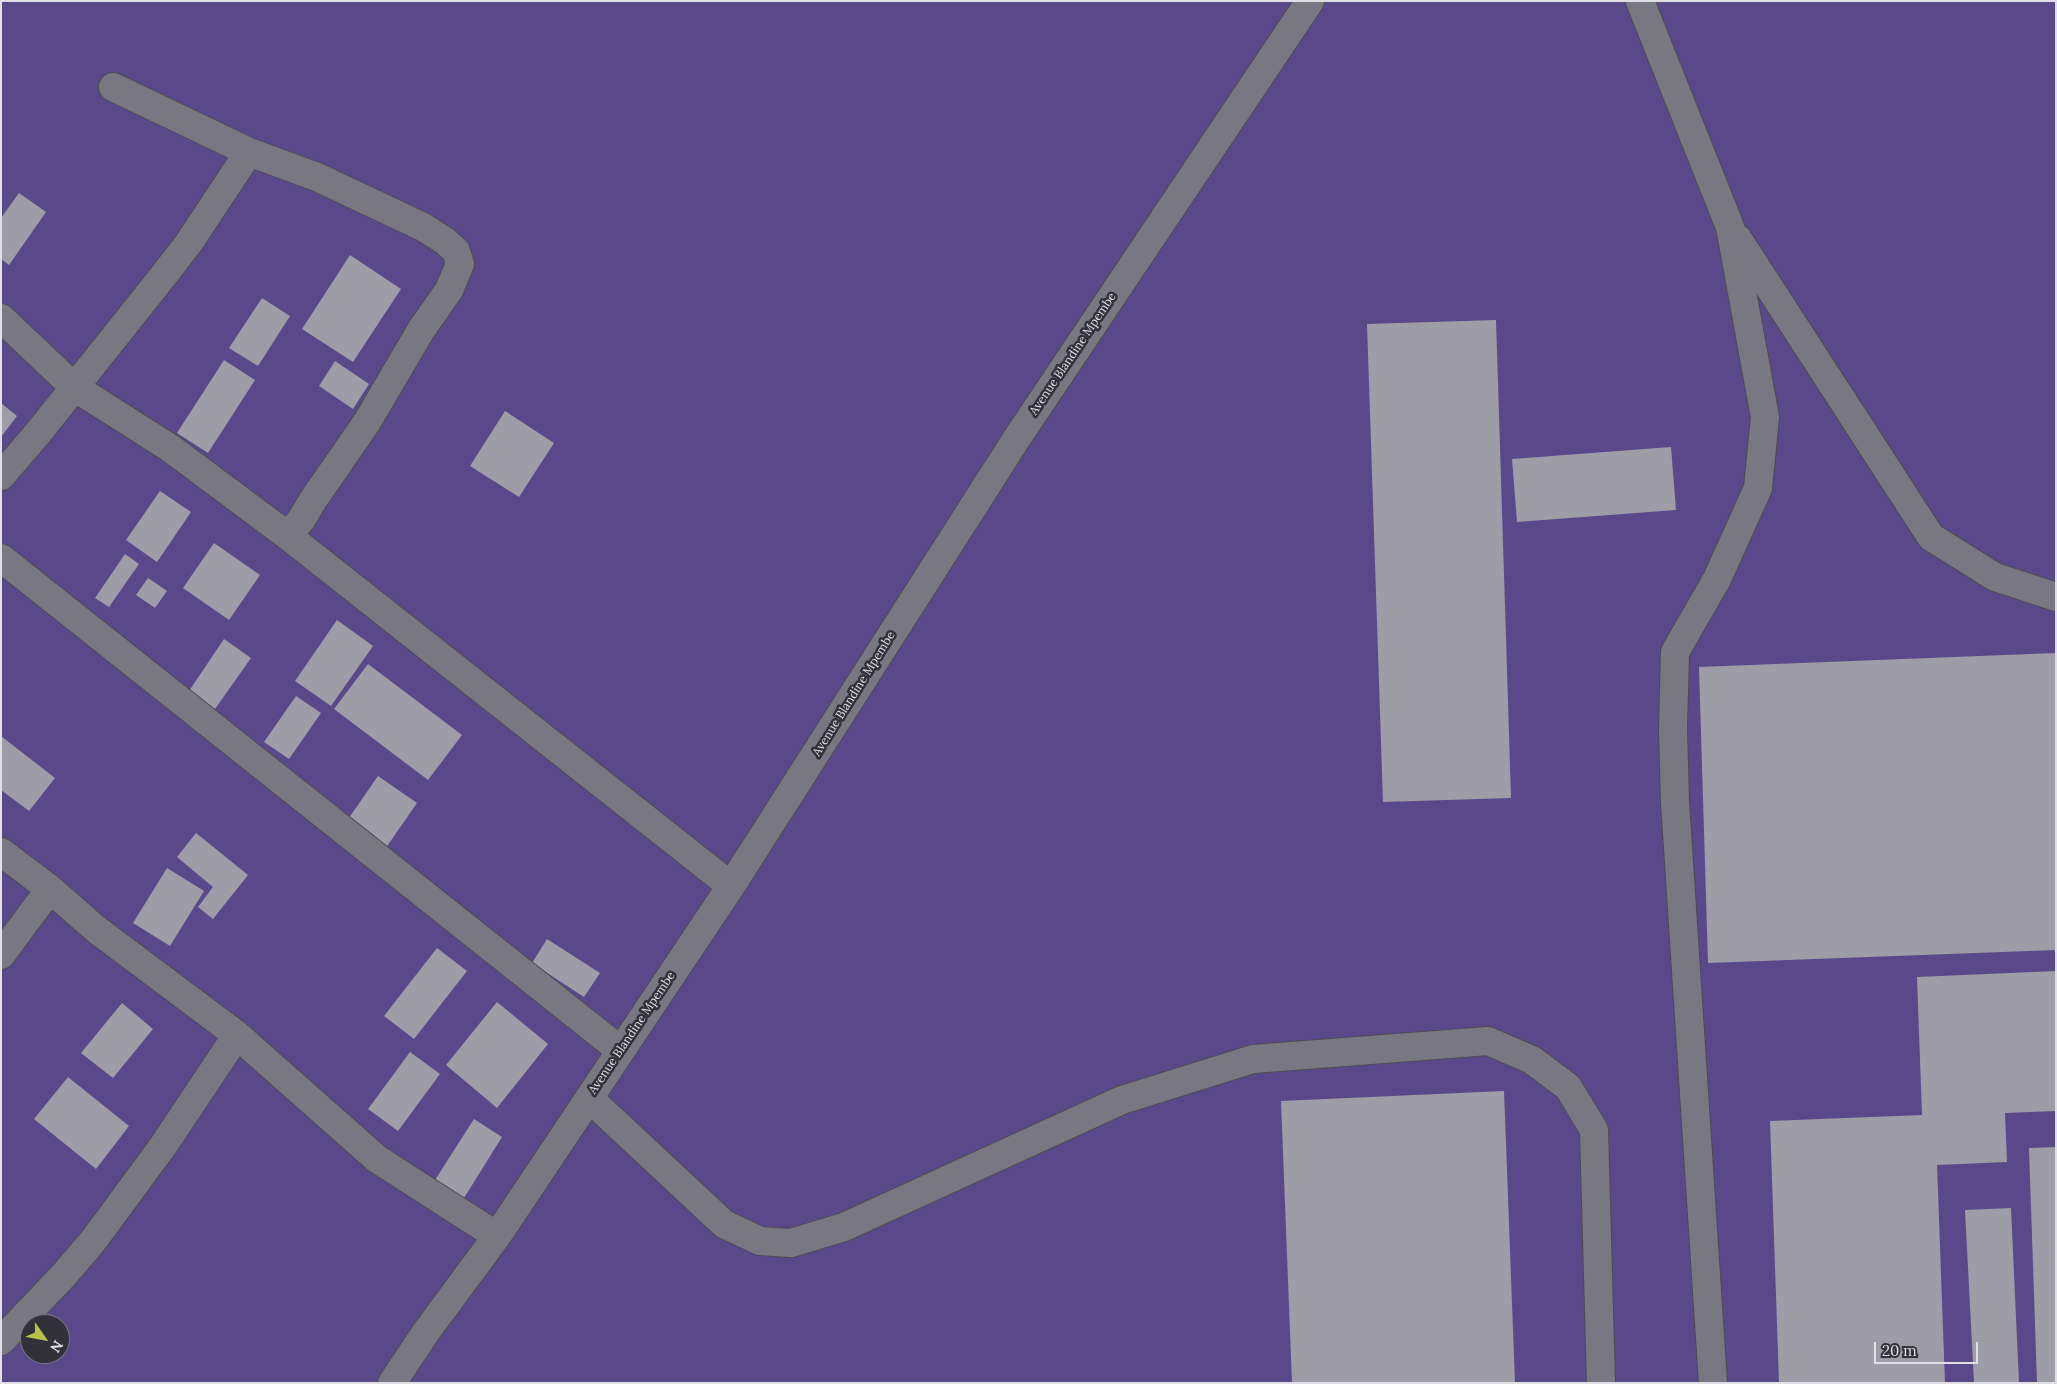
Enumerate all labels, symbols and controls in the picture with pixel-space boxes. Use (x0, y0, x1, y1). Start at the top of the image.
street label: Avenue Blandine Mpembe (1027, 290, 1119, 418)
street label: Avenue Blandine Mpembe (810, 629, 898, 759)
street label: Avenue Blandine Mpembe (586, 969, 678, 1097)
north arrow (20, 1314, 70, 1364)
scale bar (1877, 1332, 1981, 1364)
text: N (46, 1337, 67, 1356)
text: 20 m (1882, 1341, 1917, 1360)

